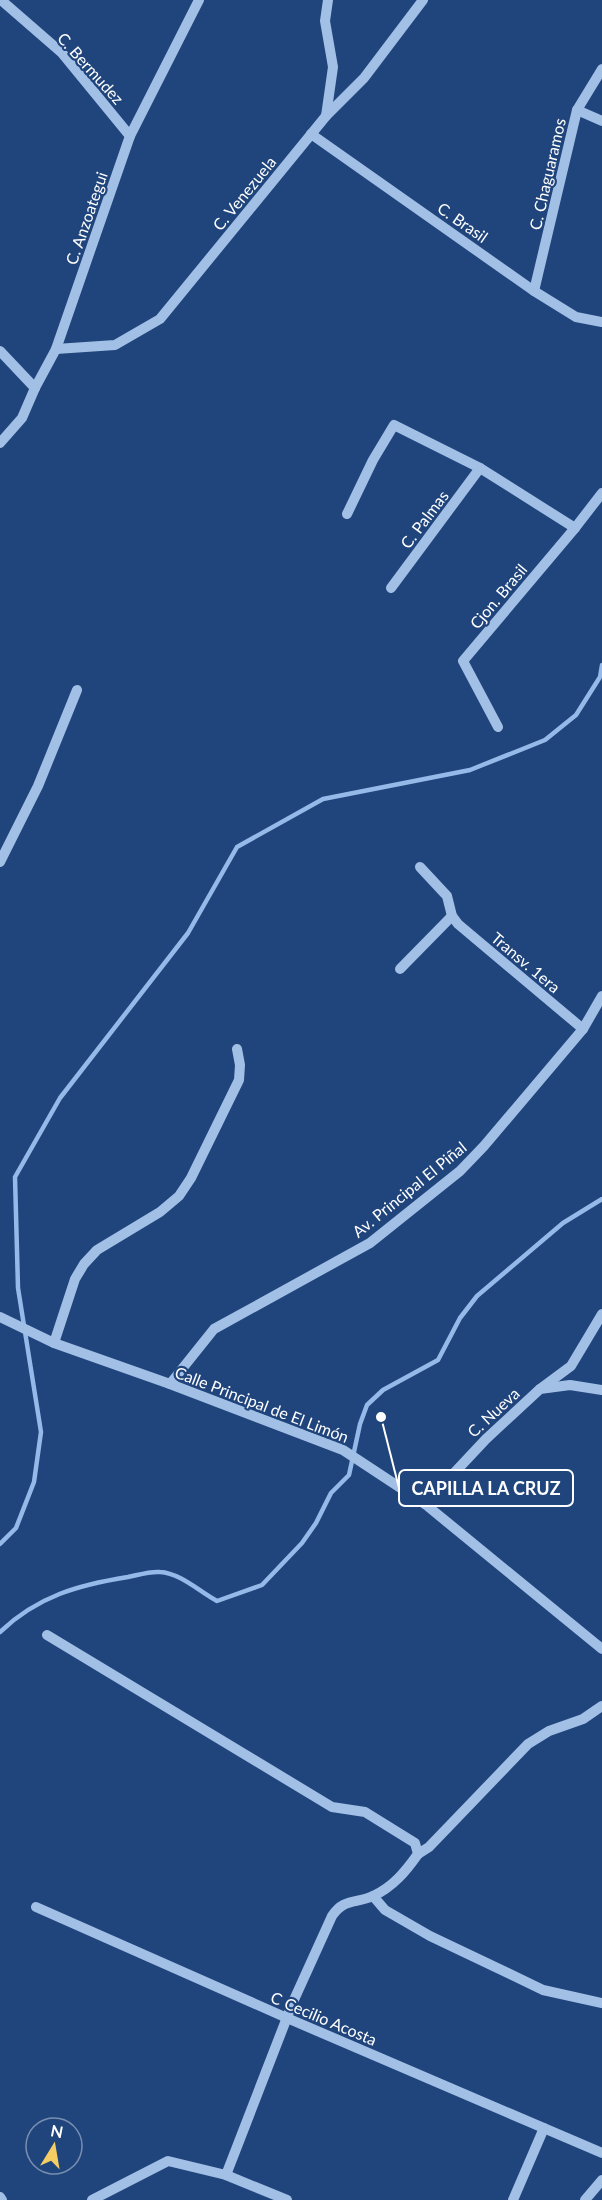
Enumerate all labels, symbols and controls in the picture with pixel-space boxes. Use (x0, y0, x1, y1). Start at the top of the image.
street label: C. Bermudez (54, 28, 128, 108)
street label: C. Chaguaramos (525, 116, 569, 232)
street label: C. Venezuela (208, 152, 280, 234)
street label: C. Anzoategui (61, 169, 111, 267)
street label: C. Brasil (434, 198, 492, 246)
street label: C. Palmas (396, 486, 452, 552)
street label: Cjon. Brasil (465, 560, 531, 632)
street label: Transv. 1era (488, 928, 564, 996)
street label: Av. Principal El Piñal (348, 1137, 470, 1241)
street label: Calle Principal de El Limón (172, 1362, 352, 1446)
street label: C. Nueva (463, 1383, 523, 1441)
callout: CAPILLA LA CRUZ (399, 1470, 573, 1506)
text: CAPILLA LA CRUZ (411, 1477, 561, 1499)
street label: C Cecilio Acosta (268, 1987, 380, 2049)
north arrow (24, 2116, 84, 2176)
text: N (49, 2120, 65, 2141)

